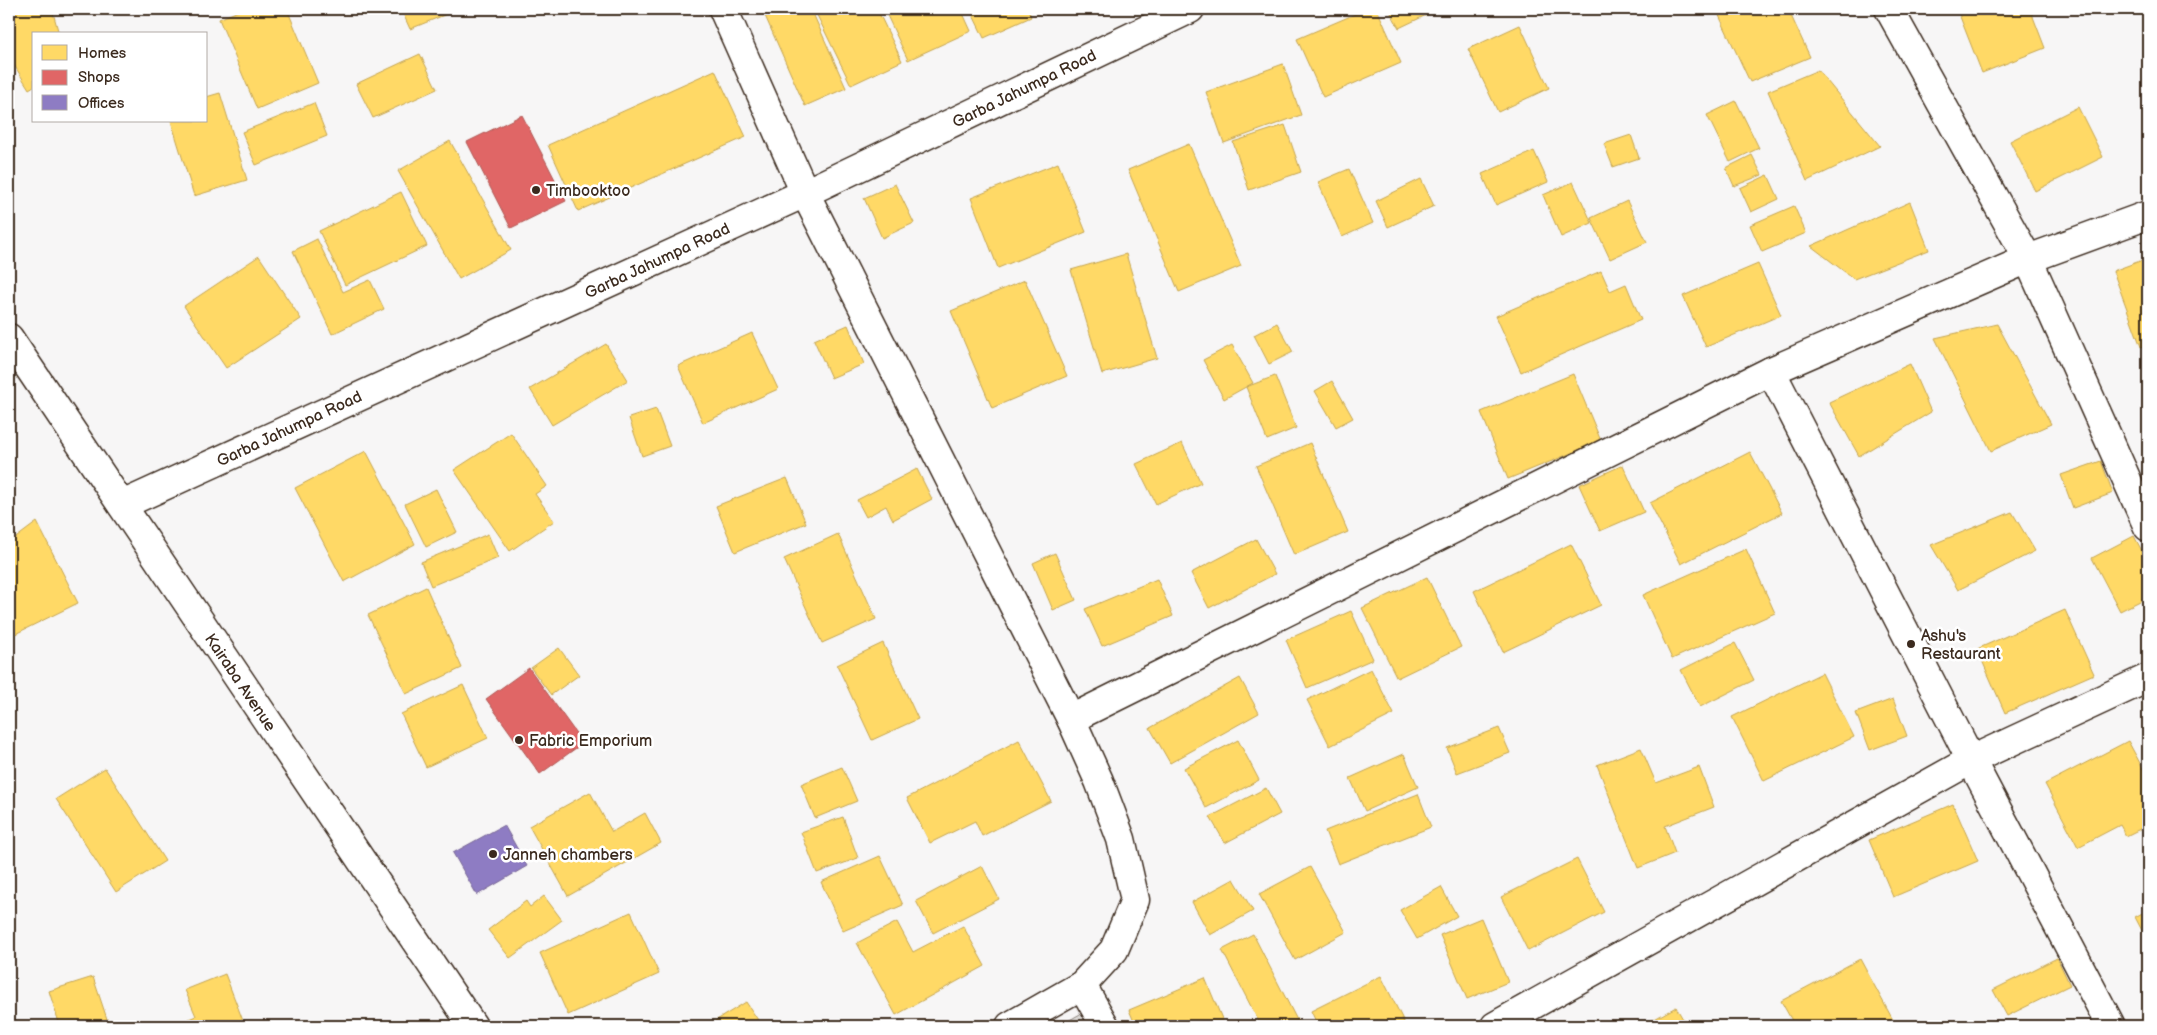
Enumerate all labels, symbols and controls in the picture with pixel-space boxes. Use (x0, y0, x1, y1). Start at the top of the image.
legend (32, 32, 208, 122)
text: Homes (78, 44, 127, 63)
street label: Garba Jahumpa Road (950, 46, 1100, 132)
text: Shops (78, 68, 121, 87)
text: Offices (78, 94, 125, 113)
place label: Timbooktoo (546, 182, 630, 201)
marker: Timbooktoo (530, 184, 542, 196)
street label: Garba Jahumpa Road (582, 219, 733, 303)
street label: Garba Jahumpa Road (214, 387, 365, 471)
place label: Ashu's Restaurant (1921, 627, 2001, 664)
street label: Kairaba Avenue (200, 630, 280, 736)
marker: Ashu's Restaurant (1905, 638, 1917, 650)
place label: Fabric Emporium (529, 732, 652, 751)
marker: Fabric Emporium (513, 734, 525, 746)
place label: Janneh chambers (503, 846, 633, 865)
marker: Janneh chambers (487, 848, 499, 860)

